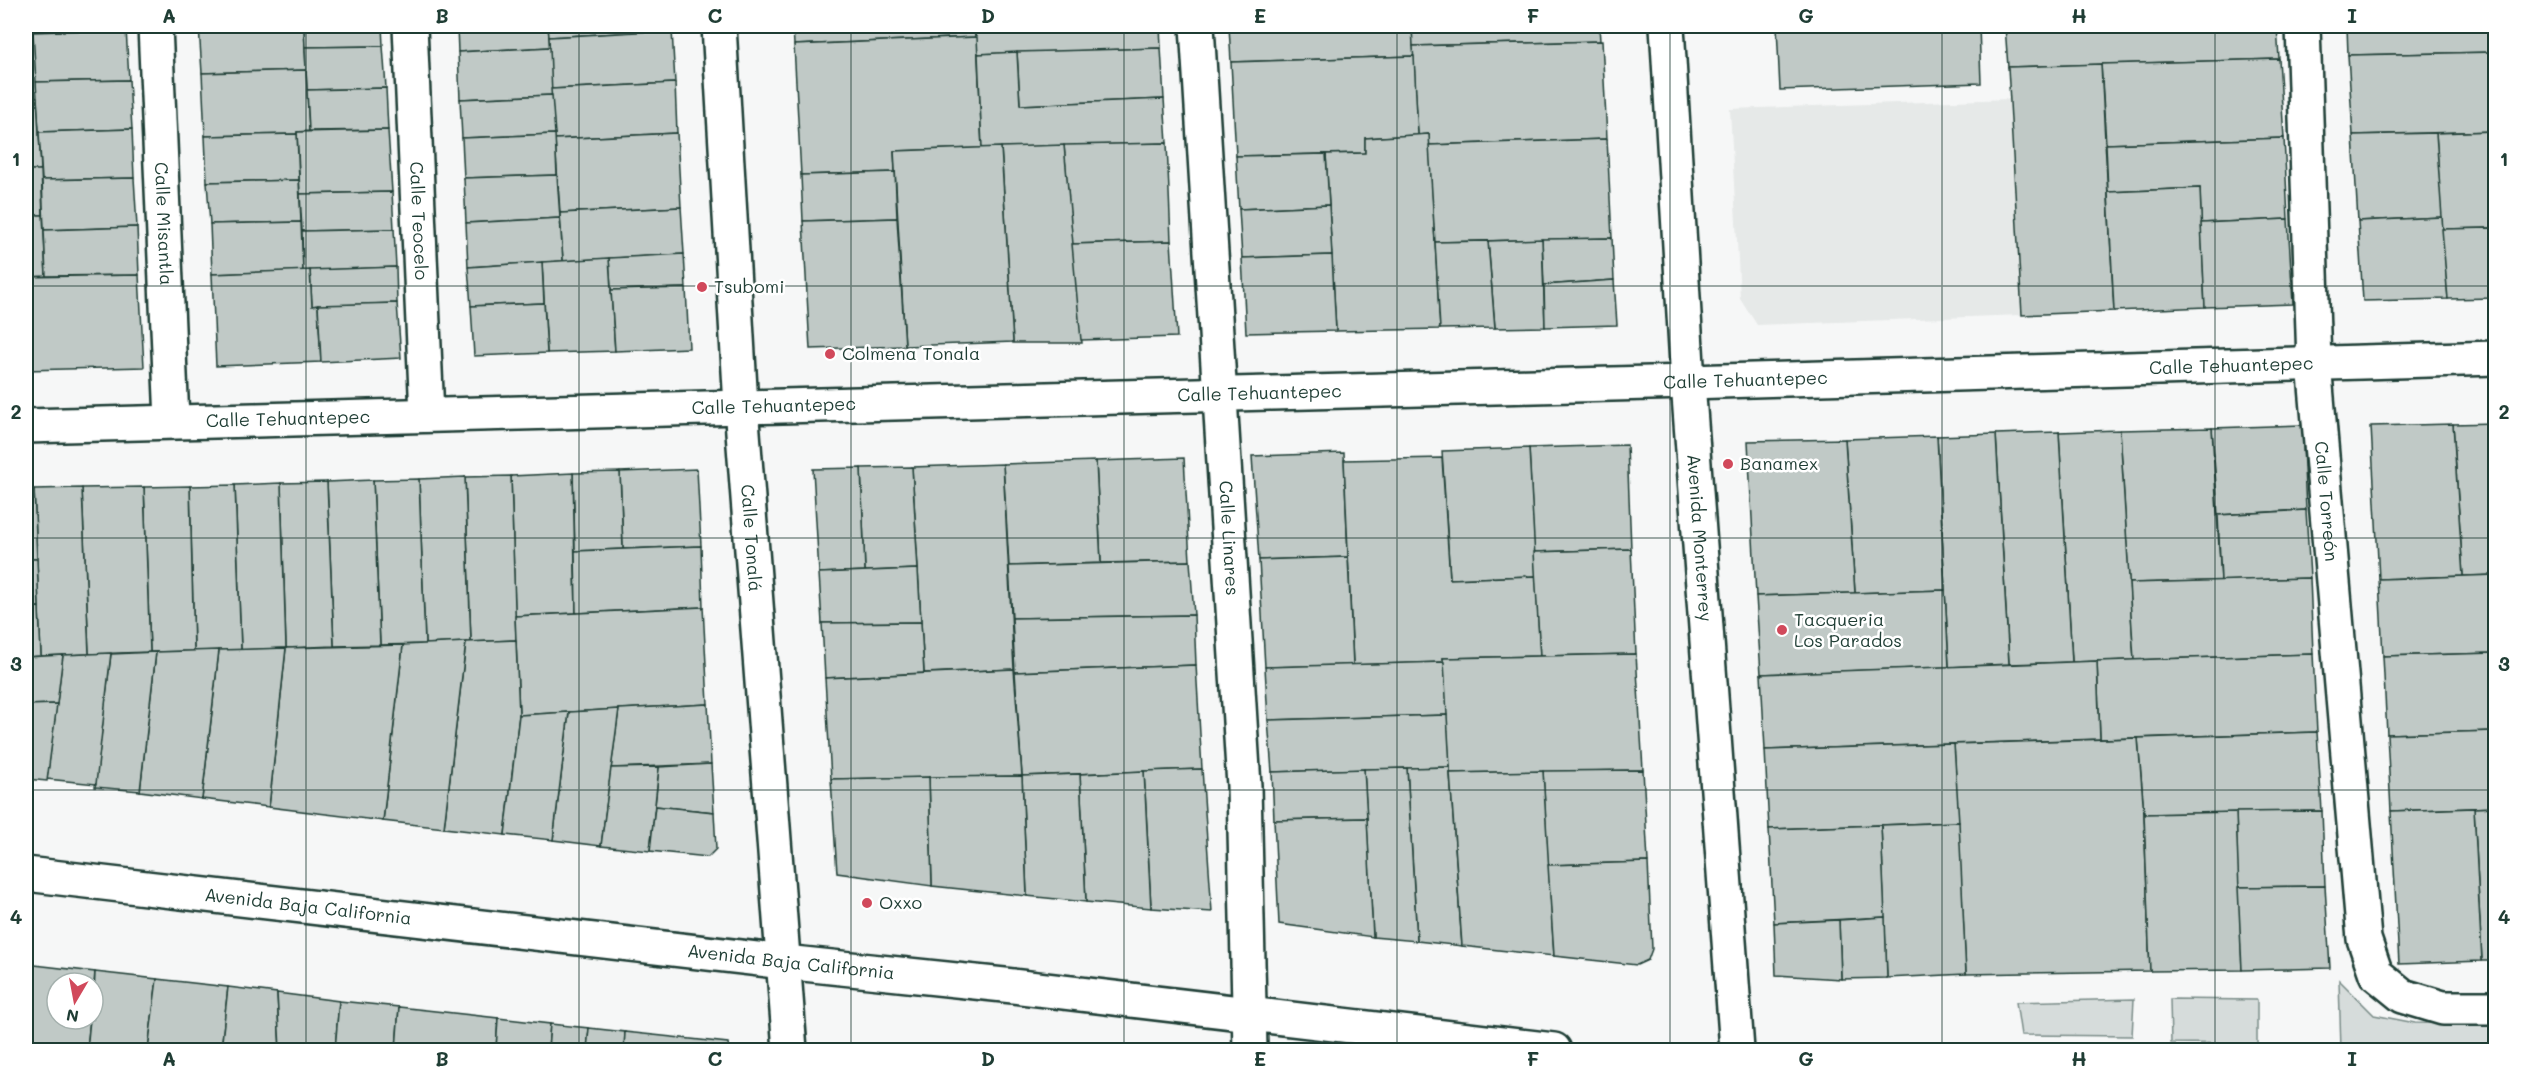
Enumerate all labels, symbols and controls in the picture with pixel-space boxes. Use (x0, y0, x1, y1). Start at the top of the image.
text: A (162, 2, 176, 28)
text: B (435, 2, 449, 28)
text: C (708, 2, 723, 28)
text: D (981, 2, 995, 28)
text: E (1254, 2, 1266, 28)
text: F (1527, 2, 1540, 28)
text: G (1798, 2, 1814, 28)
text: H (2071, 2, 2087, 28)
text: I (2347, 2, 2357, 28)
text: 1 (12, 145, 20, 171)
text: 1 (2500, 145, 2508, 171)
street label: Calle Teocelo (405, 161, 434, 281)
street label: Calle Misantla (150, 162, 179, 286)
place label: Tsubomi (714, 274, 785, 298)
marker: Tsubomi (695, 280, 709, 294)
place label: Colmena Tonala (842, 341, 980, 365)
marker: Colmena Tonala (823, 347, 837, 361)
street label: Calle Tehuantepec (2149, 350, 2314, 379)
street label: Calle Tehuantepec (1663, 365, 1828, 394)
street label: Calle Tehuantepec (1177, 378, 1342, 407)
street label: Calle Tehuantepec (691, 391, 856, 419)
text: 2 (10, 398, 22, 424)
text: 2 (2498, 398, 2510, 424)
street label: Calle Tehuantepec (205, 404, 370, 432)
street label: Calle Torreón (2310, 440, 2344, 562)
place label: Banamex (1740, 451, 1818, 475)
street label: Avenida Monterrey (1682, 453, 1719, 623)
marker: Banamex (1721, 457, 1735, 471)
street label: Calle Linares (1214, 480, 1245, 596)
street label: Calle Tonalá (736, 483, 768, 593)
place label: Tacqueria Los Parados (1794, 607, 1902, 652)
marker: Tacqueria Los Parados (1775, 623, 1789, 637)
text: 3 (10, 650, 22, 676)
text: 3 (2498, 650, 2510, 676)
street label: Avenida Baja California (203, 882, 413, 930)
place label: Oxxo (879, 890, 923, 914)
marker: Oxxo (860, 896, 874, 910)
text: 4 (10, 903, 23, 929)
text: 4 (2498, 903, 2511, 929)
street label: Avenida Baja California (686, 938, 896, 984)
north arrow (45, 971, 105, 1031)
text: N (64, 1005, 80, 1028)
text: A (162, 1045, 176, 1071)
text: B (435, 1045, 449, 1071)
text: C (708, 1045, 723, 1071)
text: D (981, 1045, 995, 1071)
text: E (1254, 1045, 1266, 1071)
text: F (1527, 1045, 1540, 1071)
text: G (1798, 1045, 1814, 1071)
text: H (2071, 1045, 2087, 1071)
text: I (2347, 1045, 2357, 1071)

